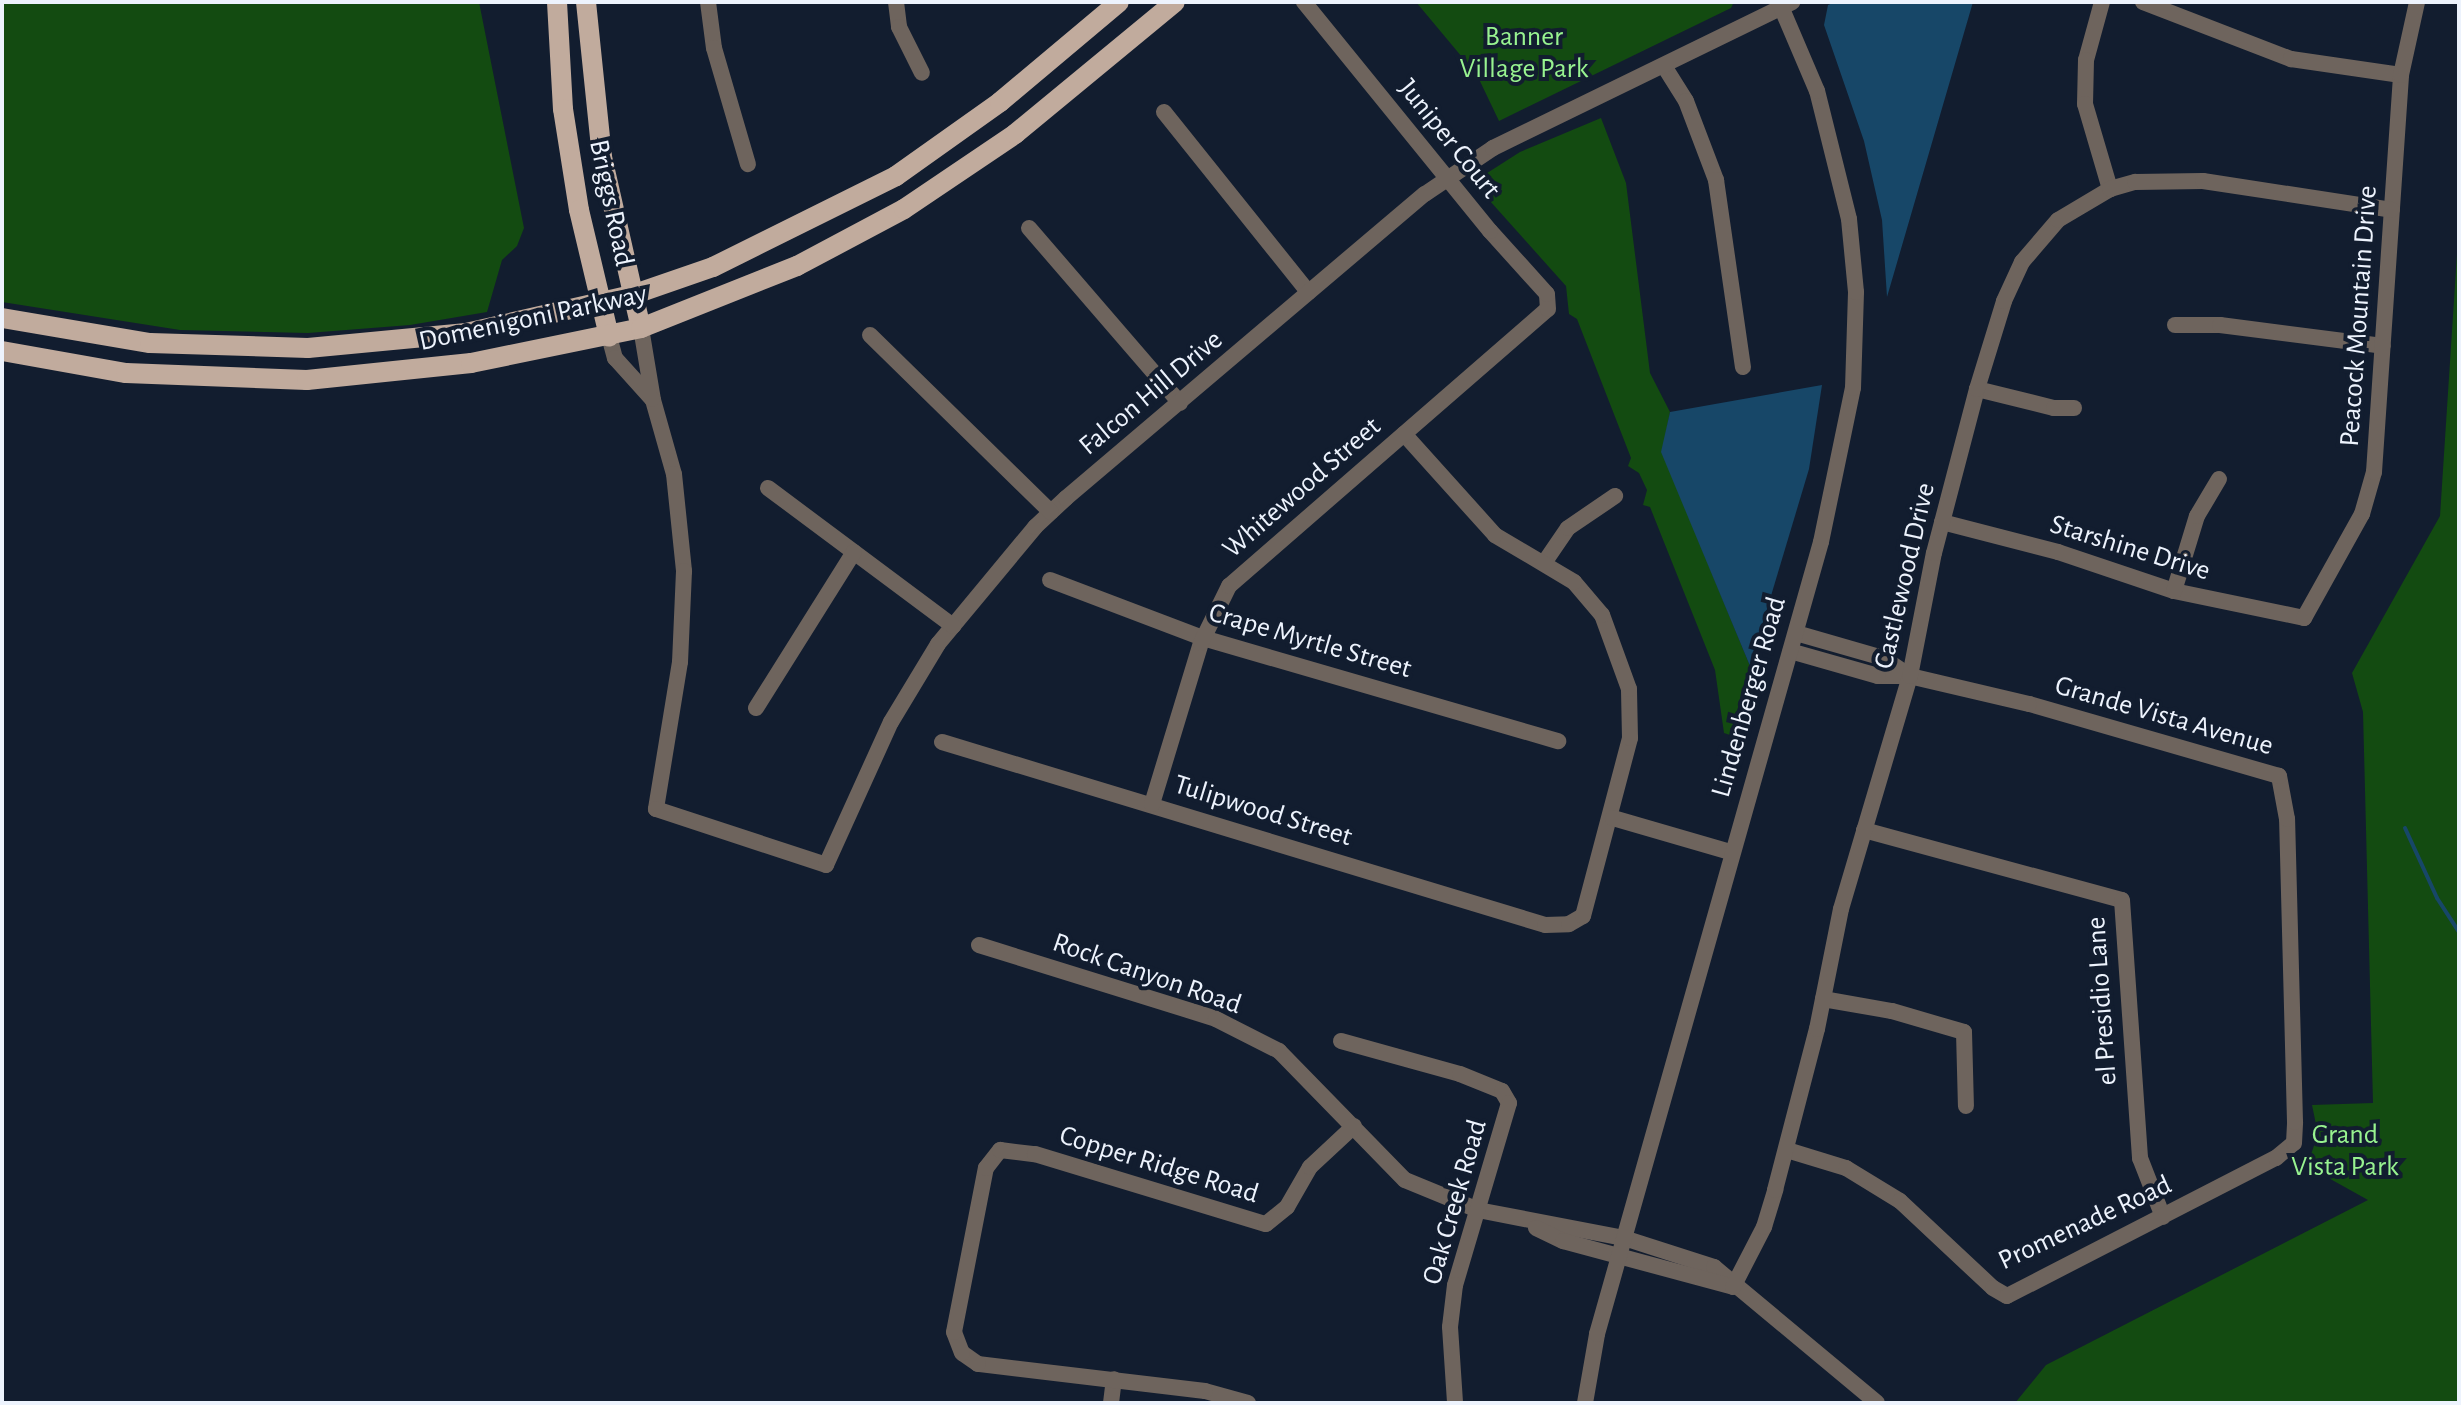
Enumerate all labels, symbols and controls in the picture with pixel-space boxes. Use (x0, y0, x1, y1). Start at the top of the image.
park label: Banner Village Park (1460, 20, 1588, 86)
street label: Juniper Court (1391, 72, 1507, 206)
street label: Briggs Road (581, 137, 641, 269)
street label: Peacock Mountain Drive (2333, 184, 2385, 448)
street label: Domenigoni Parkway (416, 277, 650, 359)
street label: Falcon Hill Drive (1072, 323, 1230, 463)
street label: Whitewood Street (1216, 410, 1388, 566)
street label: Castlewood Drive (1867, 480, 1943, 672)
street label: Starshine Drive (2046, 508, 2214, 588)
street label: Lindenberger Road (1704, 593, 1794, 801)
street label: Crape Myrtle Street (1205, 596, 1415, 686)
street label: Grande Vista Avenue (2051, 669, 2277, 763)
street label: Tulipwood Street (1170, 768, 1356, 854)
street label: el Presidio Lane (2079, 916, 2125, 1086)
street label: Rock Canyon Road (1048, 926, 1246, 1022)
street label: Oak Creek Road (1415, 1116, 1495, 1288)
park label: Grand Vista Park (2291, 1118, 2399, 1184)
street label: Copper Ridge Road (1055, 1119, 1263, 1211)
street label: Promenade Road (1993, 1168, 2177, 1278)

